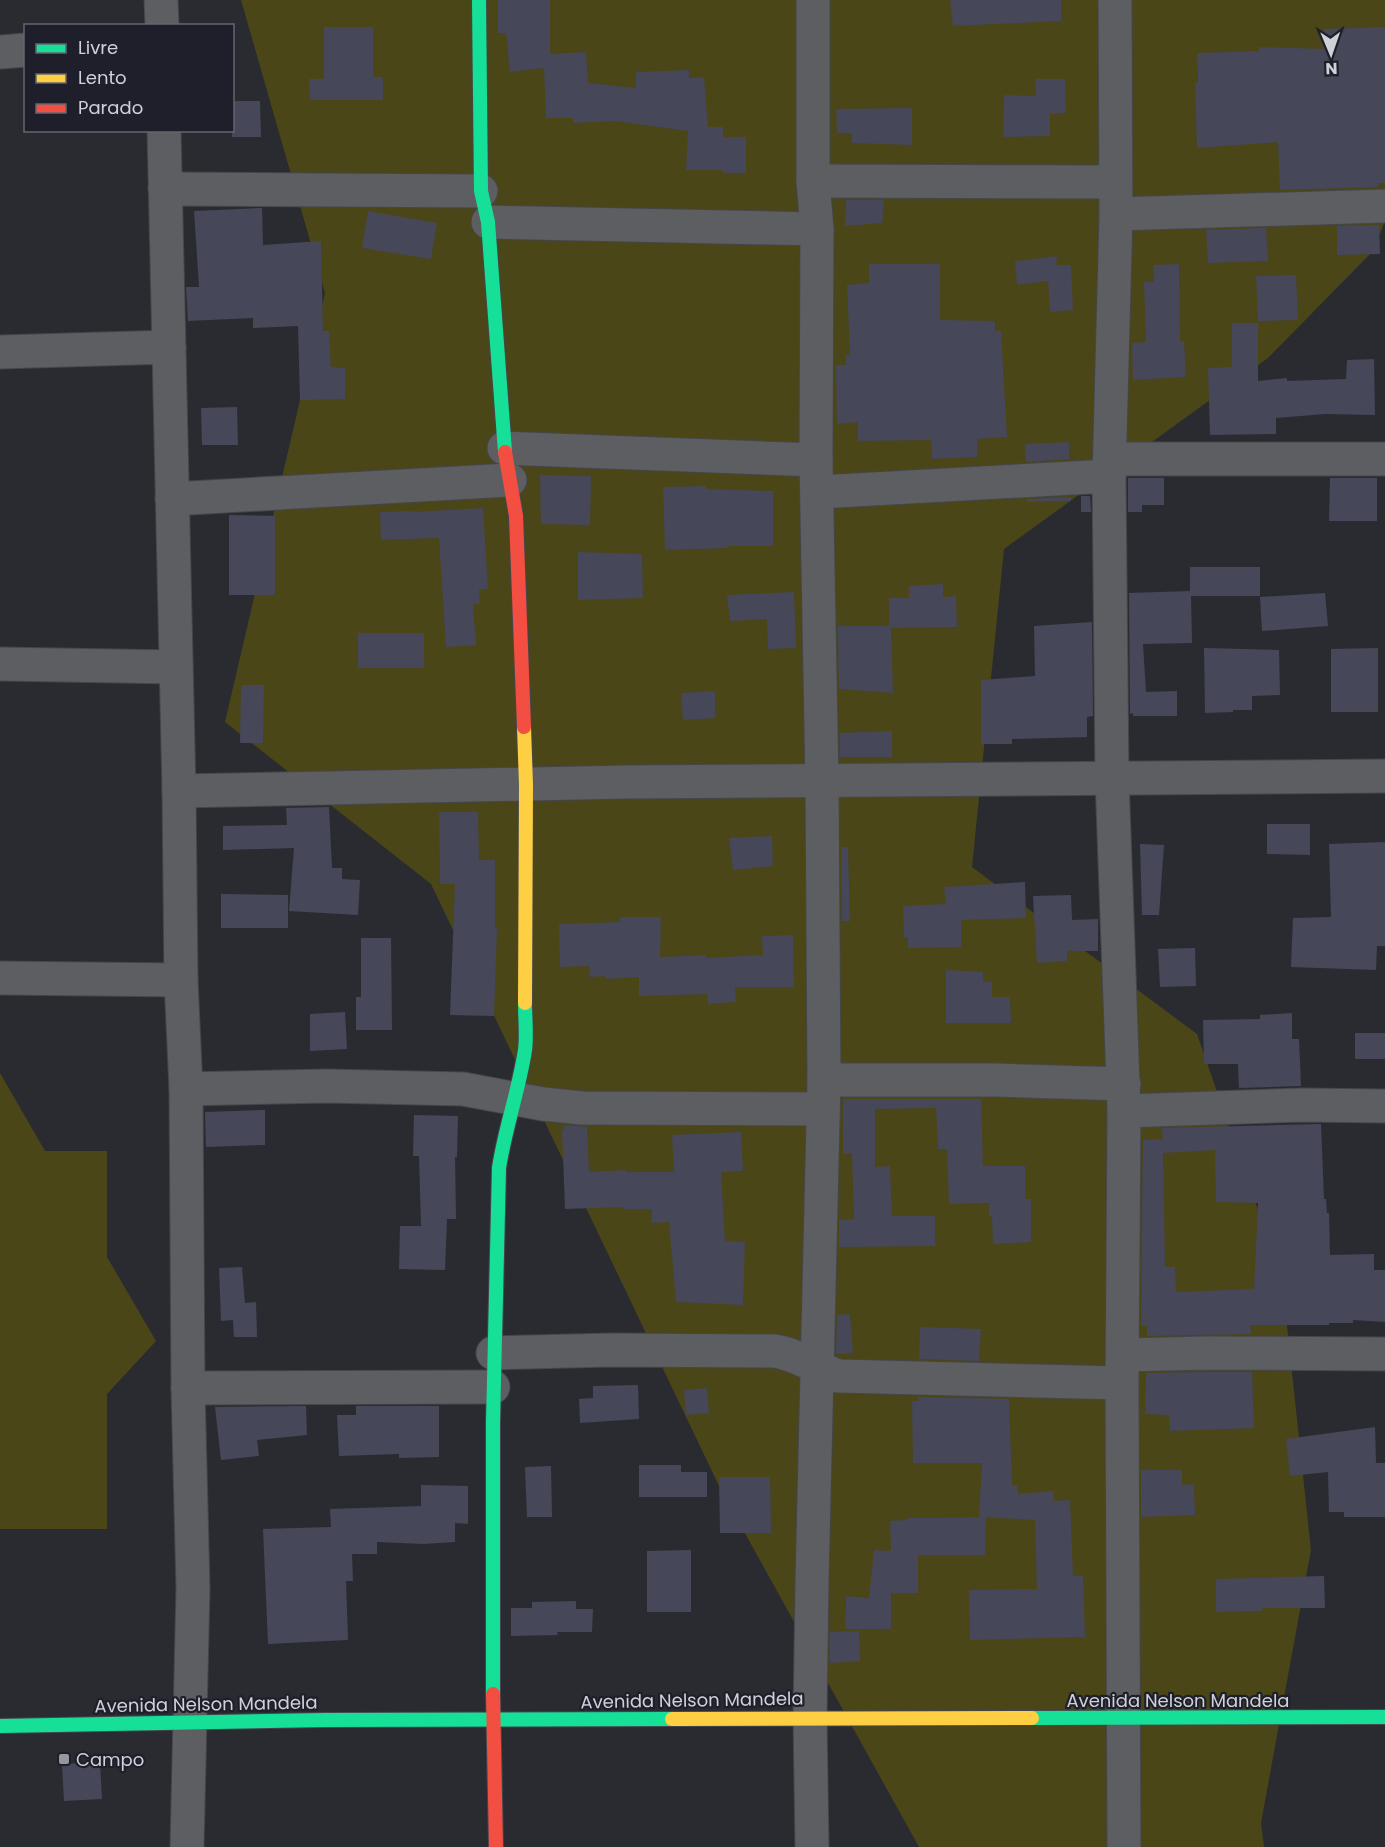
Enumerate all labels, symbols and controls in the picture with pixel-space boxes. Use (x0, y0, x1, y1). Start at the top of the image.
legend (24, 24, 234, 132)
north arrow (1301, 24, 1361, 84)
text: Livre (78, 35, 118, 60)
text: N (1325, 57, 1338, 80)
text: Lento (78, 65, 127, 90)
text: Parado (78, 95, 143, 120)
street label: Avenida Nelson Mandela (580, 1686, 804, 1714)
street label: Avenida Nelson Mandela (1066, 1688, 1290, 1713)
street label: Avenida Nelson Mandela (94, 1690, 318, 1718)
place label: Campo (76, 1747, 144, 1772)
marker: Campo (57, 1752, 71, 1766)

